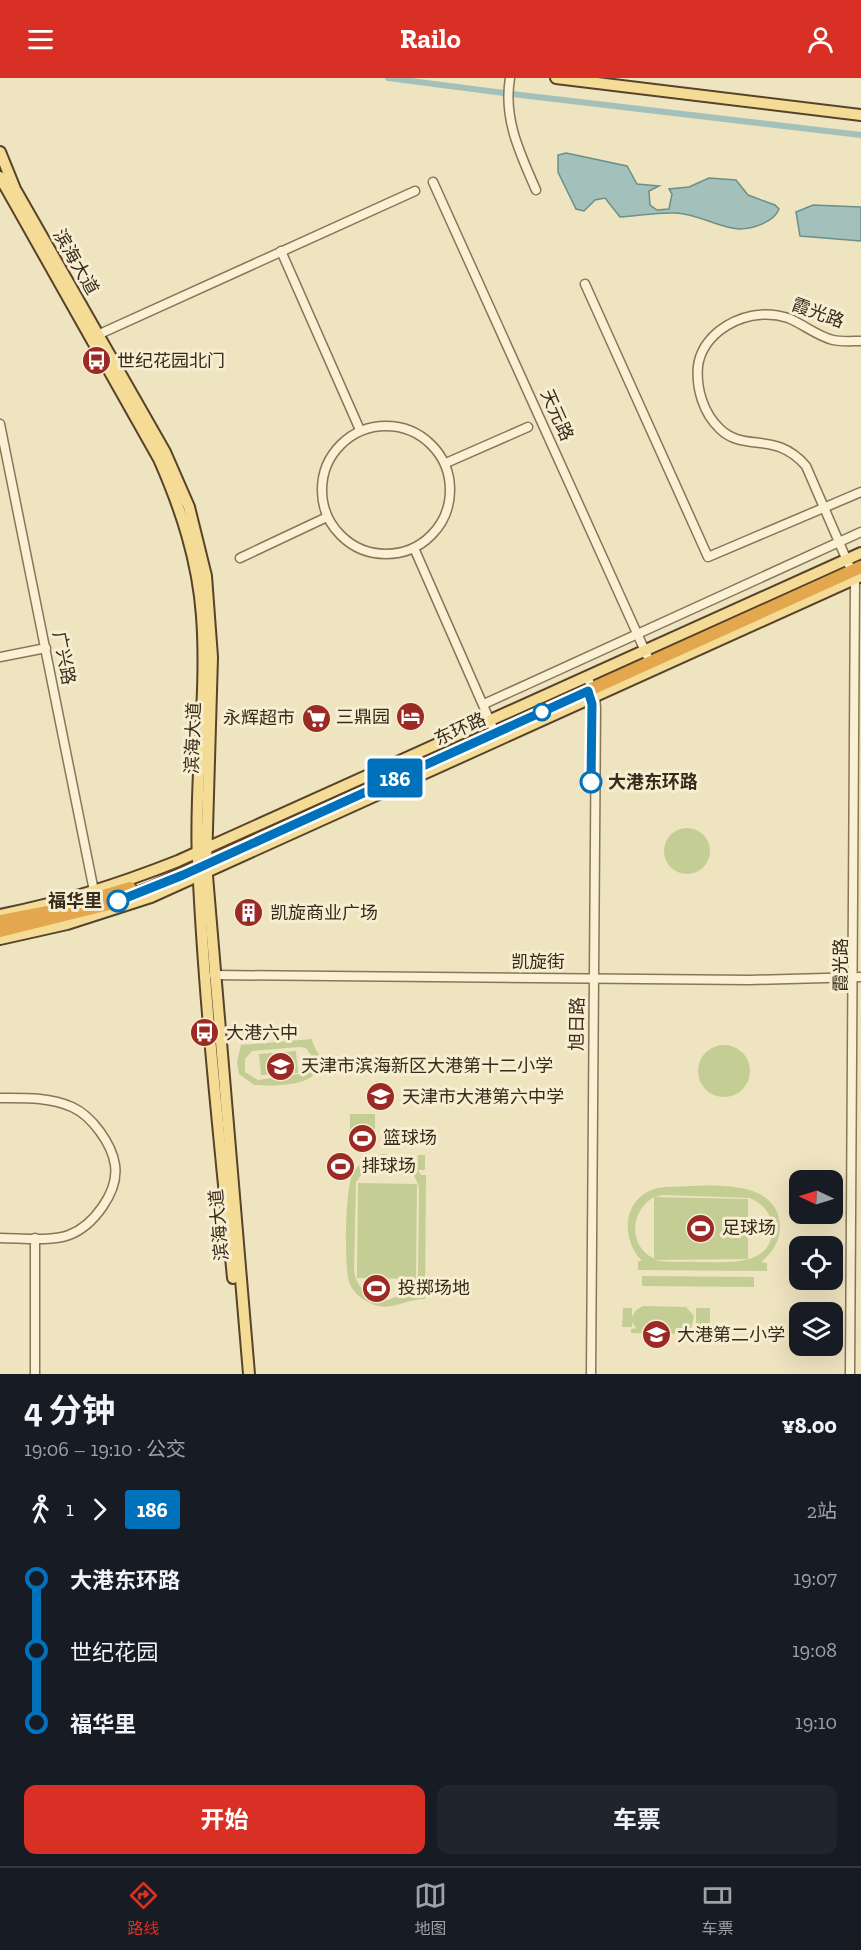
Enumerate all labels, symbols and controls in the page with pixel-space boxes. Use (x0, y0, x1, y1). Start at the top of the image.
icon: menu (24, 23, 57, 56)
text: Railo (400, 23, 461, 55)
icon: person (804, 23, 837, 56)
street label: 滨海大道 (48, 225, 104, 299)
street label: 霞光路 (789, 293, 847, 333)
bus stop icon: 世纪花园北门 (80, 345, 112, 377)
place label: 世纪花园北门 (117, 350, 225, 372)
street label: 天元路 (536, 386, 578, 444)
street label: 广兴路 (48, 629, 80, 687)
hotel icon: 三鼎园 (395, 701, 427, 733)
street label: 滨海大道 (181, 702, 205, 774)
supermarket icon: 永辉超市 (300, 702, 332, 734)
unlabelled marker (533, 703, 551, 721)
place label: 三鼎园 (336, 706, 390, 728)
place label: 永辉超市 (223, 707, 295, 729)
street label: 东环路 (431, 708, 489, 750)
line badge: 186 (360, 758, 430, 798)
text: 186 (379, 766, 411, 791)
marker: 大港东环路 (580, 771, 602, 793)
place label: 大港东环路 (608, 771, 698, 793)
place label: 福华里 (48, 890, 102, 912)
marker: 福华里 (107, 890, 129, 912)
building icon: 凯旋商业广场 (233, 897, 265, 929)
place label: 凯旋商业广场 (270, 902, 378, 924)
street label: 霞光路 (830, 938, 852, 992)
street label: 凯旋街 (511, 951, 565, 973)
street label: 旭日路 (566, 997, 588, 1051)
bus stop icon: 大港六中 (189, 1017, 221, 1049)
place label: 大港六中 (226, 1022, 298, 1044)
school or university icon: 天津市滨海新区大港第十二小学 (264, 1050, 296, 1082)
place label: 天津市滨海新区大港第十二小学 (301, 1055, 553, 1077)
school or university icon: 天津市大港第六中学 (365, 1081, 397, 1113)
place label: 天津市大港第六中学 (402, 1086, 564, 1108)
sports icon: 篮球场 (346, 1122, 378, 1154)
place label: 篮球场 (383, 1127, 437, 1149)
sports icon: 排球场 (325, 1150, 357, 1182)
place label: 排球场 (362, 1155, 416, 1177)
north arrow (789, 1170, 843, 1224)
map controls (789, 1170, 843, 1356)
street label: 滨海大道 (205, 1188, 233, 1262)
sports icon: 足球场 (685, 1212, 717, 1244)
place label: 足球场 (722, 1217, 776, 1239)
button: locate (789, 1236, 843, 1290)
sports icon: 投掷场地 (361, 1272, 393, 1304)
place label: 投掷场地 (398, 1277, 470, 1299)
button: layers (789, 1302, 843, 1356)
school or university icon: 大港第二小学 (640, 1319, 672, 1351)
place label: 大港第二小学 (677, 1324, 785, 1346)
text: 4 分钟 (24, 1391, 115, 1430)
text: ¥8.00 (782, 1412, 837, 1439)
text: 19:06 – 19:10 · 公交 (24, 1437, 186, 1461)
icon: walk (24, 1493, 57, 1526)
icon: forward (83, 1493, 116, 1526)
text: 1 (66, 1497, 74, 1521)
text: 186 (137, 1497, 168, 1522)
text: 2站 (807, 1499, 837, 1523)
text: 19:07 (793, 1566, 837, 1590)
text: 大港东环路 (70, 1567, 180, 1594)
text: 19:08 (792, 1638, 837, 1662)
text: 世纪花园 (70, 1639, 158, 1666)
text: 19:10 (795, 1710, 837, 1734)
text: 福华里 (70, 1711, 136, 1738)
button: 开始 (24, 1785, 425, 1854)
button: 车票 (437, 1785, 837, 1854)
tab: 路线 (127, 1879, 160, 1939)
tab: 地图 (414, 1879, 447, 1939)
tab: 车票 (701, 1879, 734, 1939)

